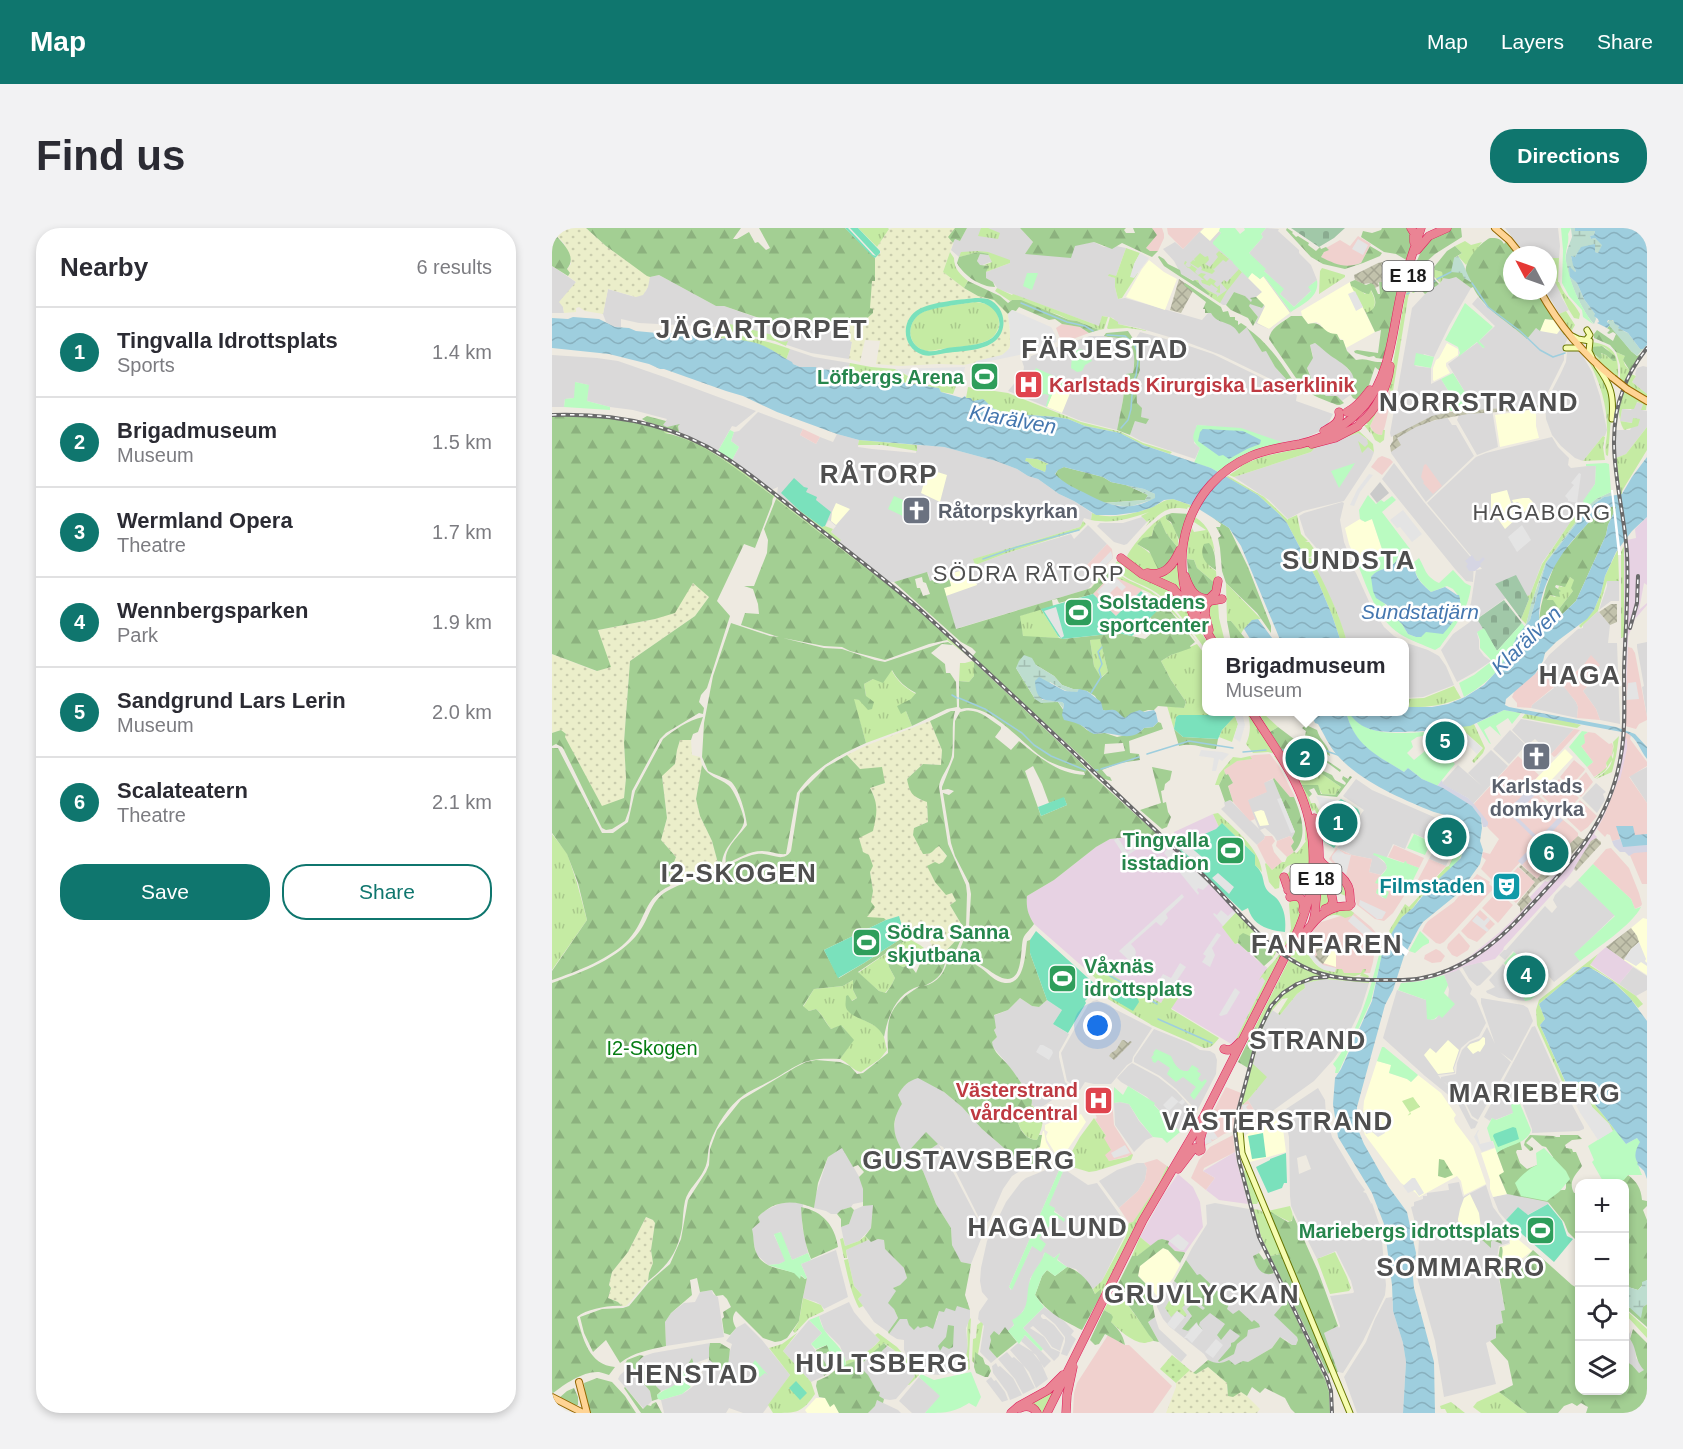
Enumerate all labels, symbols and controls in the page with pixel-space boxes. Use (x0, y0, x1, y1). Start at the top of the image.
text: Map (30, 26, 86, 57)
text: Map (1427, 30, 1468, 53)
text: Layers (1501, 30, 1564, 53)
text: Share (1597, 30, 1653, 53)
button: Directions (1490, 129, 1647, 183)
text: Find us (36, 132, 185, 179)
north arrow (1503, 246, 1557, 300)
text: Nearby (60, 252, 148, 282)
text: 6 results (416, 256, 492, 278)
road number: E 18 (1382, 261, 1434, 291)
district label: JÄGARTORPET (656, 314, 868, 344)
text: Tingvalla Idrottsplats (117, 328, 338, 353)
district label: FÄRJESTAD (1021, 334, 1189, 364)
text: 1 (74, 341, 85, 363)
text: 1.4 km (432, 341, 492, 363)
text: Sports (117, 354, 175, 376)
sports icon: Löfbergs Arena (969, 361, 1001, 393)
place label: Löfbergs Arena (817, 366, 965, 388)
hospital icon: Karlstads Kirurgiska Laserklinik (1012, 369, 1044, 401)
place label: Karlstads Kirurgiska Laserklinik (1049, 374, 1356, 396)
district label: NORRSTRAND (1379, 387, 1579, 417)
water label: Klarälven (968, 400, 1058, 438)
text: Brigadmuseum (117, 418, 277, 443)
text: 2 (74, 431, 85, 453)
text: 1.5 km (432, 431, 492, 453)
text: Museum (117, 444, 194, 466)
district label: RÅTORP (820, 459, 938, 489)
church icon: Råtorpskyrkan (901, 495, 933, 527)
place label: Råtorpskyrkan (938, 500, 1078, 522)
district label: HAGABORG (1472, 500, 1612, 525)
text: Wermland Opera (117, 508, 293, 533)
text: 3 (74, 521, 85, 543)
text: 1.7 km (432, 521, 492, 543)
text: Theatre (117, 534, 186, 556)
district label: SUNDSTA (1282, 545, 1416, 575)
district label: SÖDRA RÅTORP (933, 561, 1125, 586)
place label: Solstadens sportcenter (1099, 591, 1209, 636)
sports icon: Solstadens sportcenter (1062, 597, 1094, 629)
text: Wennbergsparken (117, 598, 309, 623)
water label: Sundstatjärn (1361, 600, 1479, 623)
water label: Klarälven (1487, 601, 1565, 679)
text: 4 (74, 611, 85, 633)
text: 1.9 km (432, 611, 492, 633)
text: Park (117, 624, 158, 646)
popup (1202, 638, 1409, 716)
text: Brigadmuseum (1225, 653, 1386, 678)
district label: HAGA (1539, 660, 1621, 690)
text: Museum (1225, 679, 1302, 701)
text: Sandgrund Lars Lerin (117, 688, 346, 713)
text: 5 (74, 701, 85, 723)
text: 2.0 km (432, 701, 492, 723)
text: Museum (117, 714, 194, 736)
pin: 5 (1426, 718, 1464, 764)
pin: 2 (1286, 736, 1324, 780)
church icon: Karlstads domkyrka (1521, 740, 1553, 772)
place label: Karlstads domkyrka (1490, 775, 1585, 820)
text: Scalateatern (117, 778, 248, 803)
text: 6 (74, 791, 85, 813)
text: 2.1 km (432, 791, 492, 813)
pin: 1 (1318, 800, 1358, 846)
text: Theatre (117, 804, 186, 826)
pin: 3 (1428, 814, 1466, 860)
place label: Tingvalla isstadion (1121, 829, 1210, 874)
pin: 6 (1530, 830, 1568, 876)
sports icon: Tingvalla isstadion (1214, 835, 1246, 867)
district label: I2-SKOGEN (661, 858, 817, 888)
button: Save (60, 864, 270, 920)
button: Share (282, 864, 492, 920)
road number: E 18 (1290, 864, 1341, 894)
theatre icon: Filmstaden (1490, 870, 1522, 902)
place label: Filmstaden (1379, 875, 1485, 897)
place label: Södra Sanna skjutbana (887, 921, 1010, 966)
sports icon: Södra Sanna skjutbana (850, 927, 882, 959)
district label: FANFAREN (1251, 929, 1403, 959)
pin: 4 (1506, 952, 1546, 998)
place label: Våxnäs idrottsplats (1084, 955, 1193, 1000)
sports icon: Våxnäs idrottsplats (1047, 962, 1079, 994)
your location (1083, 1011, 1112, 1040)
district label: STRAND (1249, 1025, 1367, 1055)
park label: I2-Skogen (606, 1037, 698, 1059)
district label: MARIEBERG (1449, 1078, 1621, 1108)
place label: Västerstrand vårdcentral (956, 1079, 1078, 1124)
hospital icon: Västerstrand vårdcentral (1083, 1085, 1115, 1117)
district label: VÄSTERSTRAND (1162, 1106, 1394, 1136)
district label: GUSTAVSBERG (862, 1145, 1076, 1175)
map controls (1575, 1179, 1629, 1395)
button: + (1575, 1179, 1629, 1233)
district label: HAGALUND (968, 1212, 1128, 1242)
sports icon: Mariebergs idrottsplats (1525, 1215, 1557, 1247)
place label: Mariebergs idrottsplats (1299, 1220, 1520, 1242)
button: − (1575, 1233, 1629, 1287)
district label: SOMMARRO (1376, 1252, 1546, 1282)
district label: GRUVLYCKAN (1104, 1279, 1300, 1309)
button: locate (1575, 1287, 1629, 1341)
button: layers (1575, 1341, 1629, 1395)
district label: HULTSBERG (795, 1348, 969, 1378)
district label: HENSTAD (625, 1359, 759, 1389)

